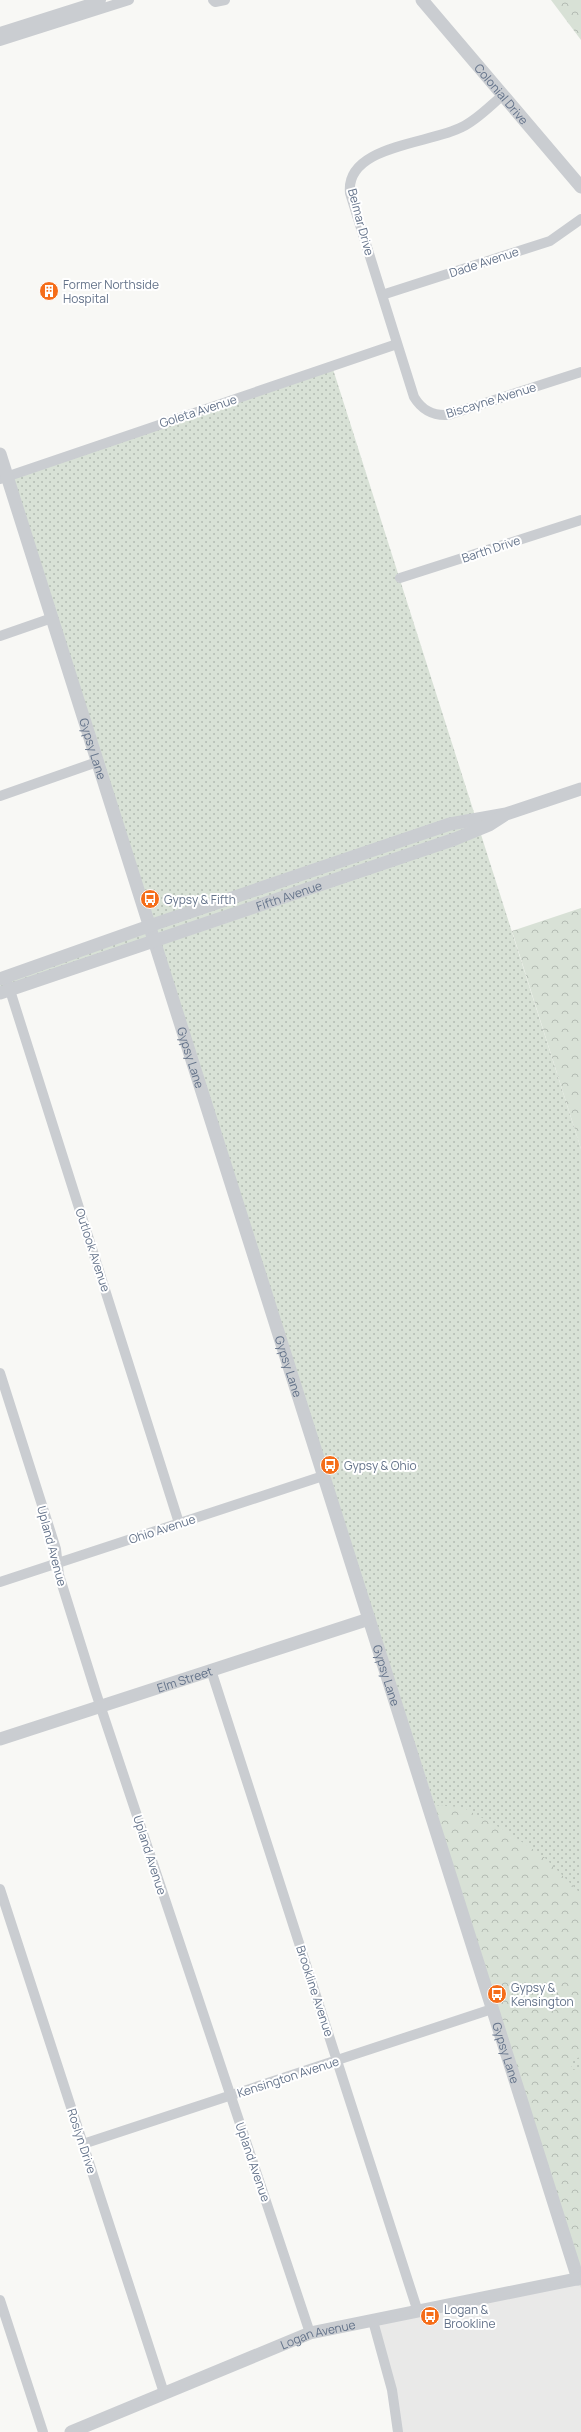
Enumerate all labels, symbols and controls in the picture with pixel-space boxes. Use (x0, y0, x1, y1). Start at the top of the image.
street label: Colonial Drive (471, 59, 533, 128)
street label: Belmar Drive (344, 187, 378, 257)
street label: Dade Avenue (447, 243, 521, 281)
place label: Former Northside Hospital (63, 276, 159, 307)
building icon: Former Northside Hospital (38, 280, 60, 302)
street label: Biscayne Avenue (444, 378, 538, 422)
street label: Goleta Avenue (157, 391, 239, 431)
street label: Barth Drive (459, 532, 523, 566)
street label: Gypsy Lane (76, 716, 111, 781)
street label: Fifth Avenue (254, 876, 324, 914)
bus stop icon: Gypsy & Fifth (139, 888, 161, 910)
place label: Gypsy & Fifth (164, 891, 236, 908)
street label: Gypsy Lane (173, 1025, 209, 1090)
street label: Outlook Avenue (71, 1206, 115, 1294)
street label: Gypsy Lane (271, 1333, 307, 1399)
bus stop icon: Gypsy & Ohio (319, 1454, 341, 1476)
place label: Gypsy & Ohio (344, 1457, 417, 1474)
street label: Upland Avenue (33, 1504, 71, 1588)
street label: Ohio Avenue (126, 1510, 198, 1548)
street label: Gypsy Lane (369, 1642, 404, 1708)
street label: Elm Street (155, 1662, 215, 1696)
street label: Upland Avenue (129, 1813, 171, 1897)
street label: Brookline Avenue (292, 1943, 338, 2039)
place label: Gypsy & Kensington (511, 1979, 574, 2010)
bus stop icon: Gypsy & Kensington (486, 1983, 508, 2005)
street label: Gypsy Lane (489, 2020, 524, 2086)
street label: Kensington Avenue (235, 2053, 341, 2101)
street label: Roslyn Drive (63, 2106, 101, 2176)
street label: Upland Avenue (232, 2120, 274, 2204)
place label: Logan & Brookline (444, 2301, 495, 2332)
bus stop icon: Logan & Brookline (419, 2305, 441, 2327)
street label: Logan Avenue (278, 2315, 357, 2353)

